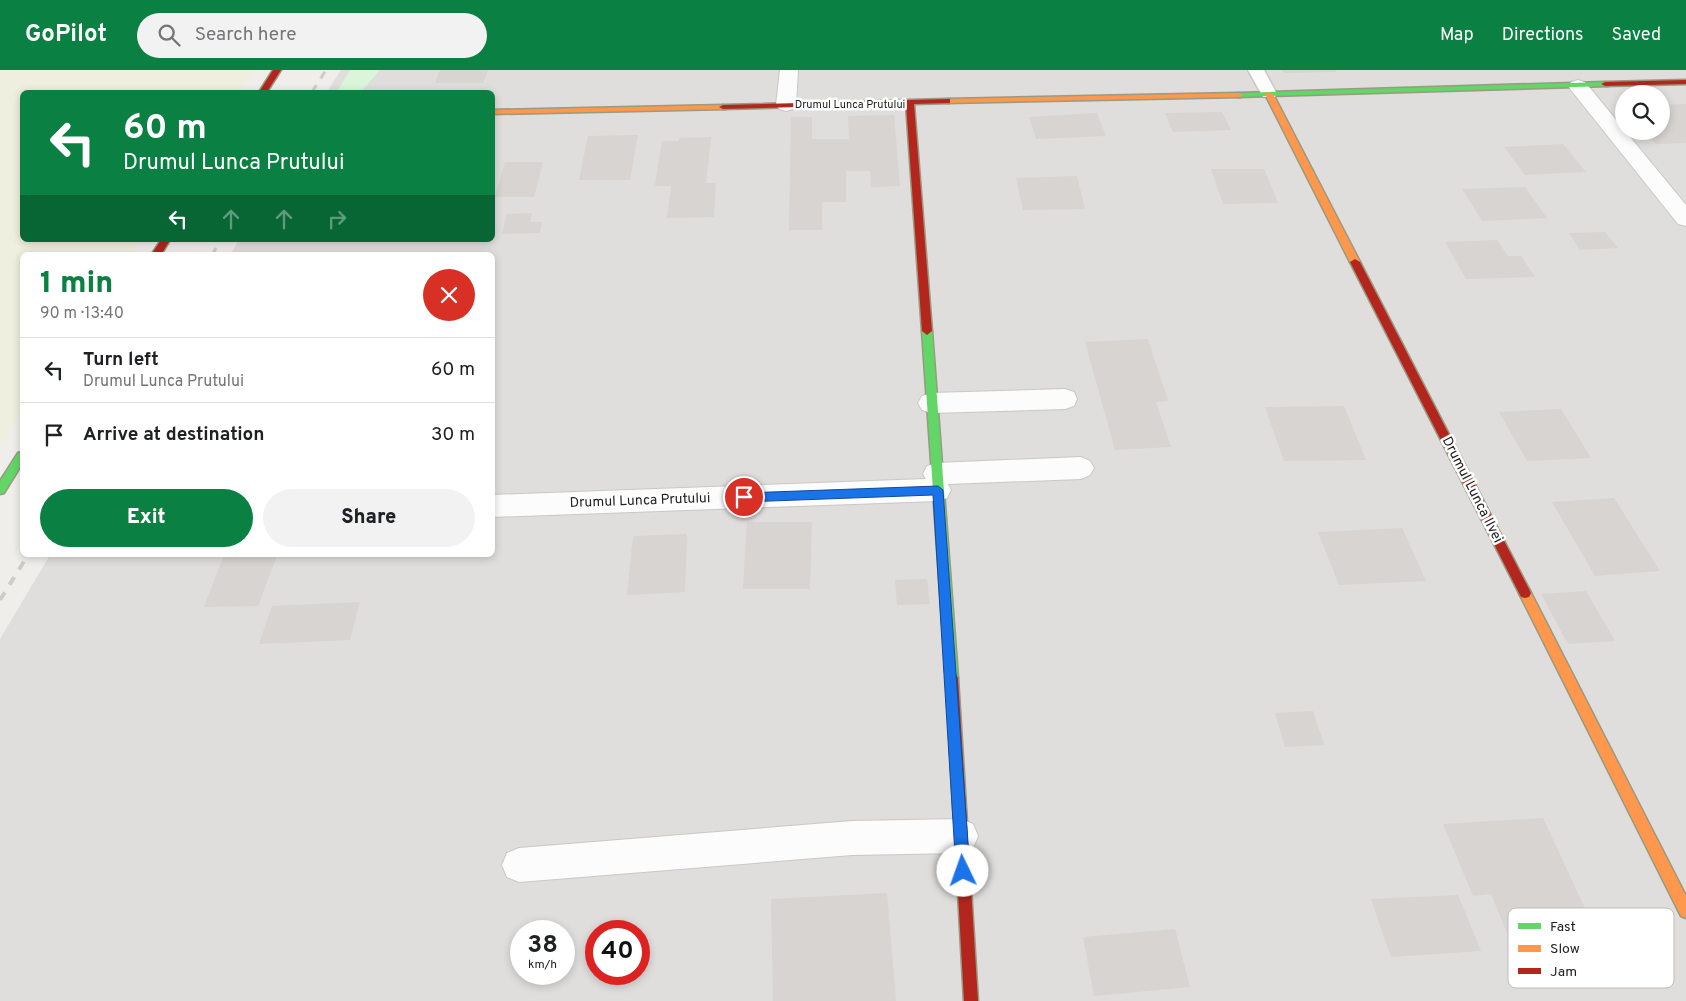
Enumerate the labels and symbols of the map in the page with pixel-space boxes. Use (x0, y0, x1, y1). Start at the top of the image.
street label: Drumul Lunca Prutului (795, 98, 905, 112)
street label: Drumul Lunca Ilvei (1438, 434, 1506, 546)
pin (723, 476, 765, 518)
street label: Drumul Lunca Prutului (569, 490, 711, 512)
position arrow (936, 844, 988, 896)
legend (1508, 908, 1674, 988)
text: Fast (1550, 919, 1576, 936)
speed limit sign: 40 (585, 920, 650, 985)
text: Slow (1550, 941, 1580, 958)
text: Jam (1550, 964, 1577, 981)

